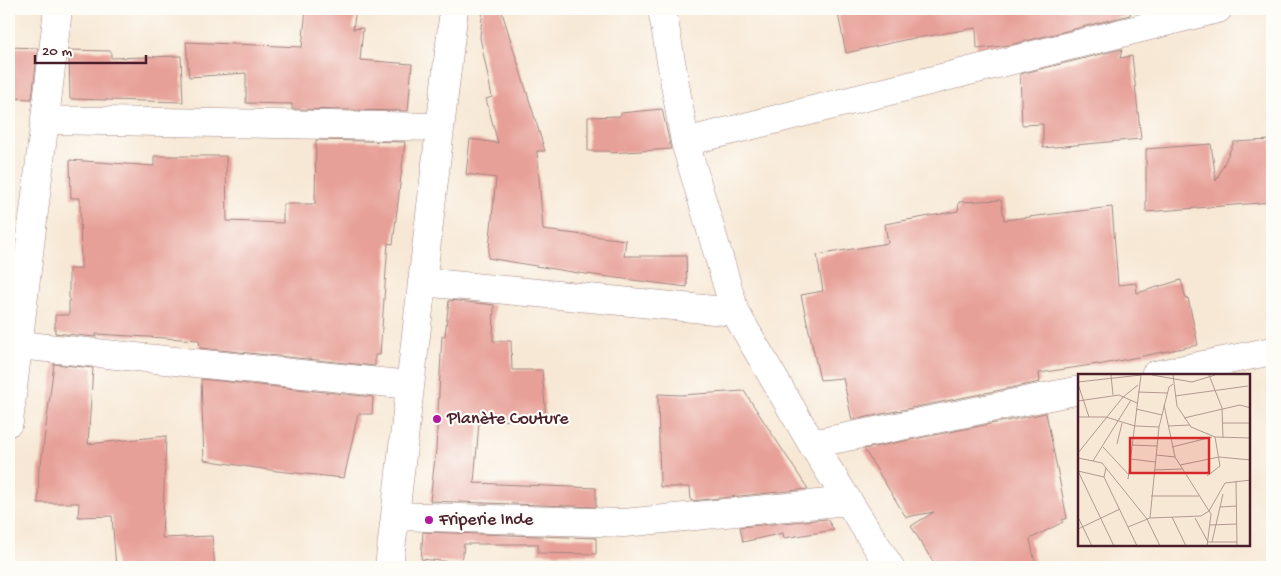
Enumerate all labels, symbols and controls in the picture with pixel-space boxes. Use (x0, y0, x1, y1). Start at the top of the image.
scale bar (35, 32, 146, 64)
text: 20 m (42, 43, 72, 61)
inset map (1078, 374, 1251, 546)
place label: Planète Couture (446, 409, 569, 430)
marker: Planète Couture (431, 413, 443, 425)
place label: Friperie Inde (438, 510, 534, 531)
marker: Friperie Inde (423, 514, 435, 526)

